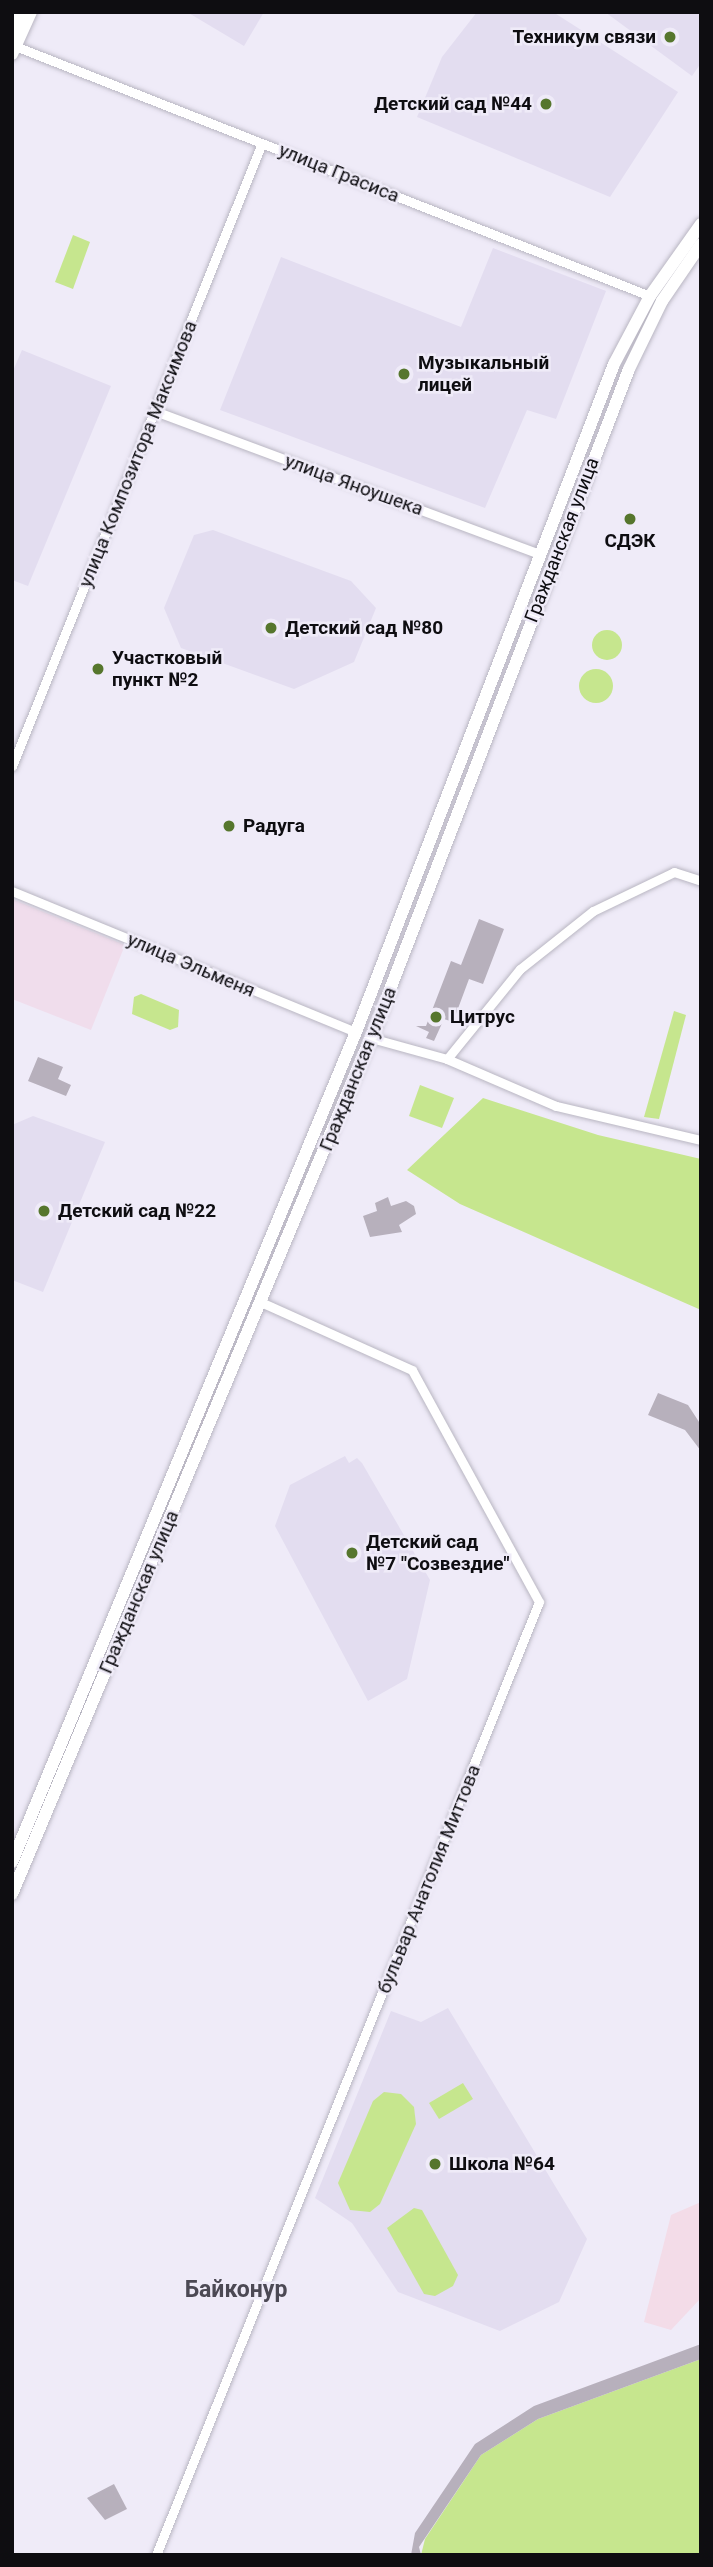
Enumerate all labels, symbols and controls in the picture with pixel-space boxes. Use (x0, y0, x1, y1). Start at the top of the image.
place label: Техникум связи (512, 26, 656, 48)
marker: Техникум связи (662, 29, 678, 45)
place label: Детский сад №44 (374, 93, 532, 115)
marker: Детский сад №44 (538, 96, 554, 112)
street label: улица Грасиса (276, 139, 402, 207)
street label: улица Композитора Максимова (74, 317, 202, 591)
place label: Музыкальный лицей (418, 352, 549, 396)
marker: Музыкальный лицей (396, 366, 412, 382)
street label: улица Яноушека (282, 449, 426, 521)
street label: Гражданская улица (520, 454, 604, 626)
marker: СДЭК (622, 511, 638, 527)
place label: СДЭК (604, 530, 656, 552)
place label: Детский сад №80 (285, 617, 443, 639)
marker: Детский сад №80 (263, 620, 279, 636)
place label: Участковый пункт №2 (112, 647, 222, 691)
marker: Участковый пункт №2 (90, 661, 106, 677)
place label: Радуга (243, 815, 305, 837)
marker: Радуга (221, 818, 237, 834)
street label: улица Эльменя (124, 928, 258, 1002)
street label: Гражданская улица (315, 984, 401, 1154)
place label: Цитрус (450, 1006, 515, 1028)
marker: Цитрус (428, 1009, 444, 1025)
place label: Детский сад №22 (58, 1200, 216, 1222)
marker: Детский сад №22 (36, 1203, 52, 1219)
street label: Гражданская улица (94, 1507, 184, 1677)
place label: Детский сад №7 "Созвездие" (366, 1531, 509, 1575)
marker: Детский сад №7 "Созвездие" (344, 1545, 360, 1561)
street label: бульвар Анатолия Миттова (373, 1761, 485, 1997)
place label: Школа №64 (449, 2153, 555, 2175)
marker: Школа №64 (427, 2156, 443, 2172)
district label: Байконур (185, 2276, 287, 2304)

